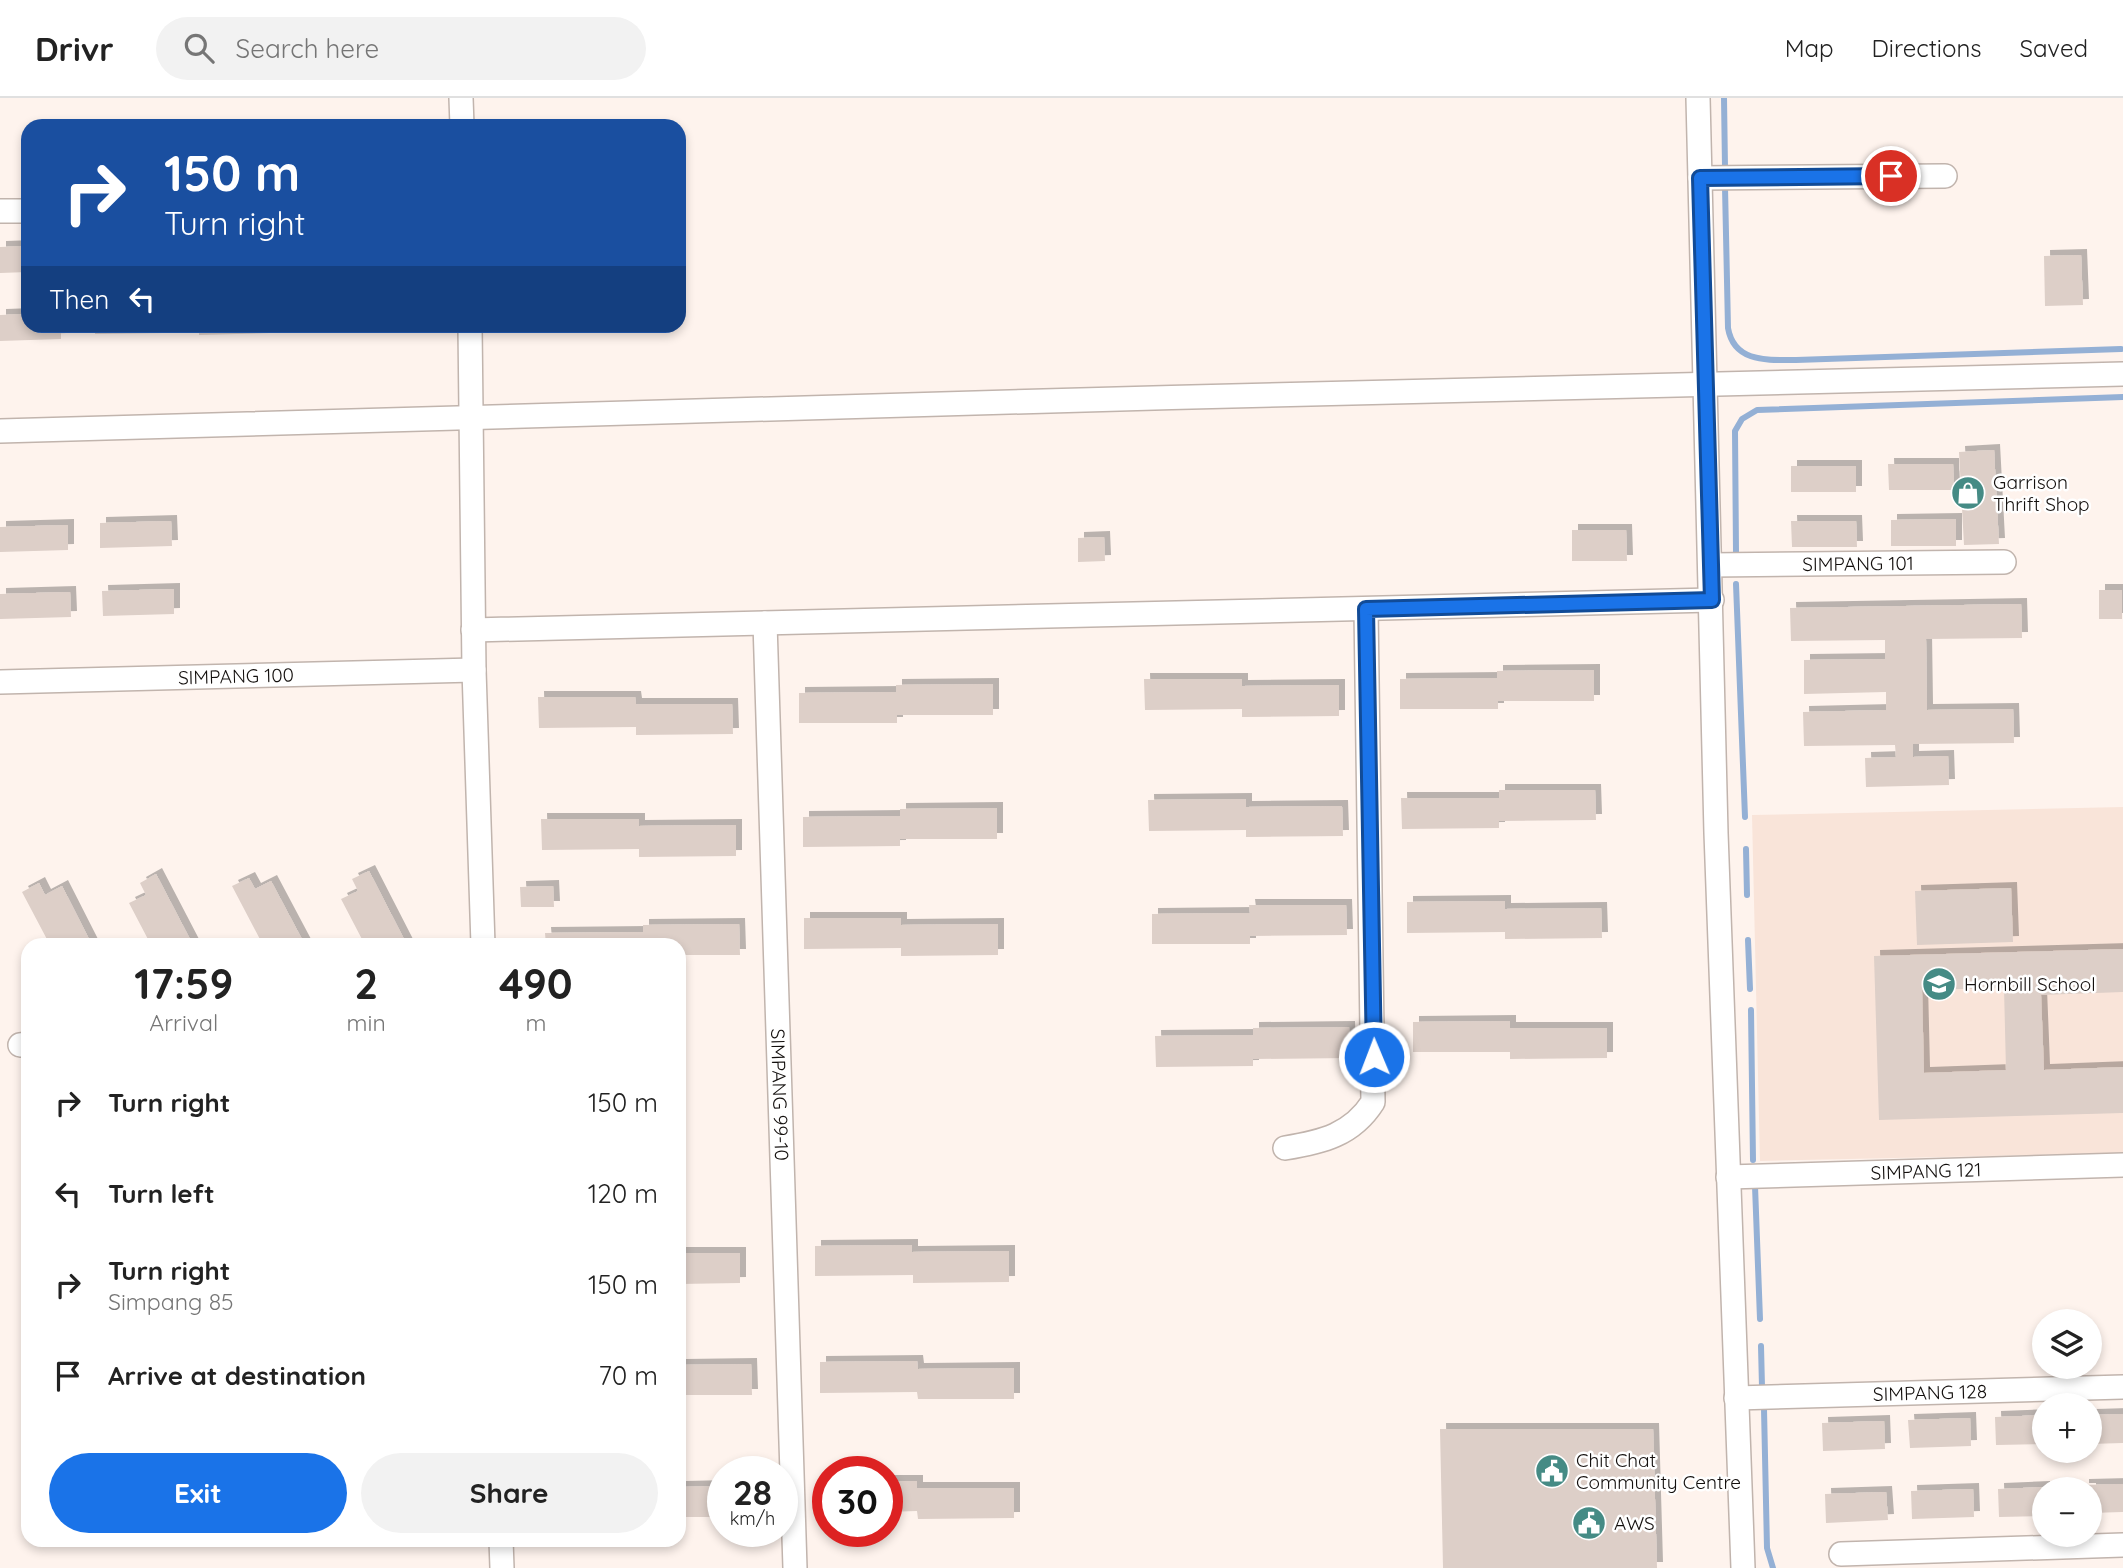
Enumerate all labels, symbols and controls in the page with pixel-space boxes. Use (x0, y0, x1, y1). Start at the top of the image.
search box (156, 17, 646, 80)
text: Drivr (35, 28, 114, 69)
icon: search (180, 29, 218, 67)
text: Search here (236, 32, 379, 65)
text: Map (1785, 33, 1834, 63)
text: Directions (1872, 33, 1982, 63)
text: Saved (2020, 33, 2088, 63)
text: 150 m (164, 142, 300, 203)
pin (1861, 146, 1921, 206)
icon: right (49, 147, 140, 238)
icon: arrive (1872, 157, 1910, 195)
text: Turn right (164, 203, 305, 243)
icon: left (123, 280, 161, 318)
text: Then (49, 283, 109, 316)
place label: Garrison Thrift Shop (1993, 470, 2090, 516)
shop icon: Garrison Thrift Shop (1949, 474, 1987, 512)
street label: SIMPANG 101 (1802, 551, 1914, 576)
street label: SIMPANG 100 (178, 663, 294, 689)
text: 17:59 (134, 957, 233, 1010)
text: 2 (354, 957, 378, 1010)
text: 490 (499, 957, 573, 1010)
school or university icon: Hornbill School (1920, 965, 1958, 1003)
place label: Hornbill School (1964, 972, 2096, 996)
text: Arrival (149, 1008, 218, 1037)
text: min (347, 1008, 386, 1037)
text: m (525, 1008, 546, 1037)
position arrow (1337, 1020, 1411, 1094)
street label: SIMPANG 99-10 (766, 1028, 794, 1161)
icon: right (49, 1084, 87, 1122)
text: Turn right (108, 1086, 230, 1119)
text: 150 m (588, 1086, 658, 1119)
street label: SIMPANG 121 (1870, 1157, 1982, 1185)
icon: left (49, 1175, 87, 1213)
text: Turn left (108, 1177, 215, 1210)
text: 120 m (588, 1177, 658, 1210)
text: Turn right (108, 1254, 230, 1287)
icon: right (49, 1266, 87, 1304)
text: 150 m (588, 1268, 658, 1301)
text: Simpang 85 (108, 1287, 234, 1316)
map controls (2032, 1309, 2102, 1547)
button: layers (2032, 1309, 2102, 1379)
icon: arrive (49, 1357, 87, 1395)
text: Arrive at destination (108, 1359, 366, 1392)
text: 70 m (598, 1359, 658, 1392)
street label: SIMPANG 128 (1873, 1379, 1987, 1406)
button: + (2032, 1393, 2102, 1463)
place label: Chit Chat Community Centre (1576, 1448, 1741, 1494)
public building icon: Chit Chat Community Centre (1533, 1452, 1571, 1490)
button: Exit (49, 1453, 347, 1533)
button: Share (361, 1453, 658, 1533)
speed limit sign: 30 (812, 1456, 903, 1547)
text: 28 (733, 1470, 772, 1514)
button: − (2032, 1477, 2102, 1547)
public building icon: AWS (1570, 1504, 1608, 1542)
text: km/h (730, 1507, 775, 1530)
place label: AWS (1614, 1511, 1655, 1535)

